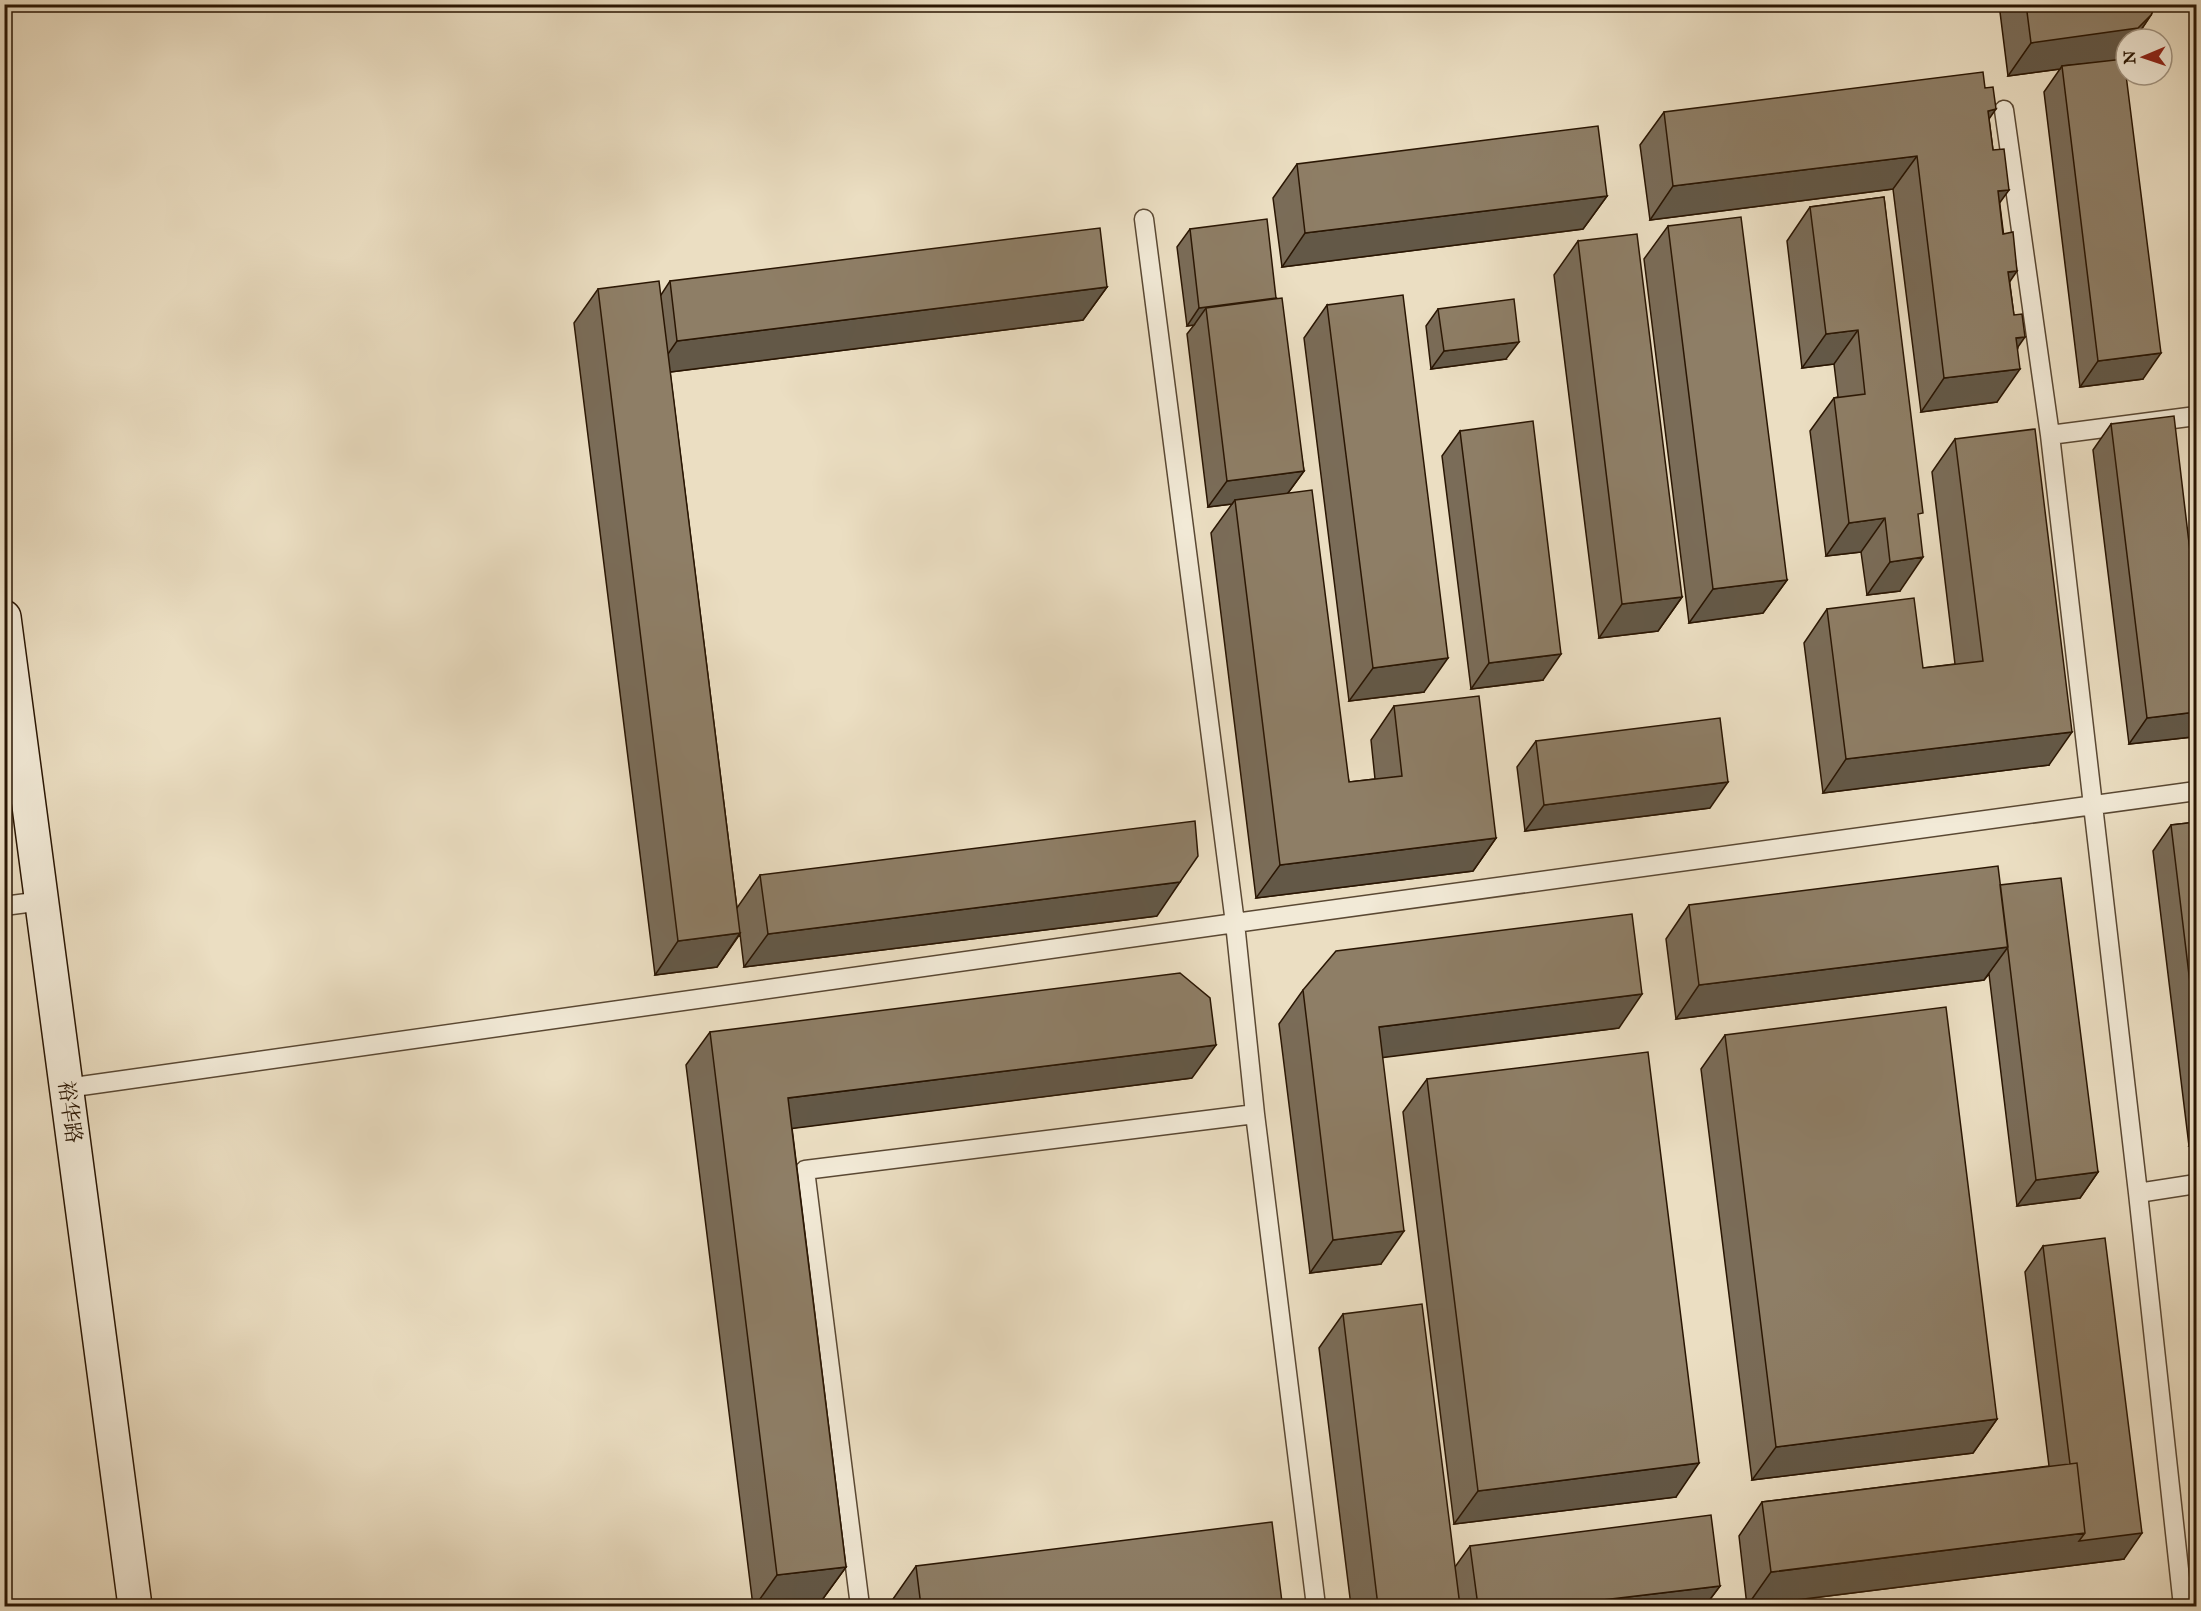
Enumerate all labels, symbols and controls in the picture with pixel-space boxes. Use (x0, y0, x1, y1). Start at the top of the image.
north arrow (2114, 27, 2174, 87)
text: N (2120, 50, 2139, 65)
street label: 裕华路 (53, 1079, 87, 1145)

